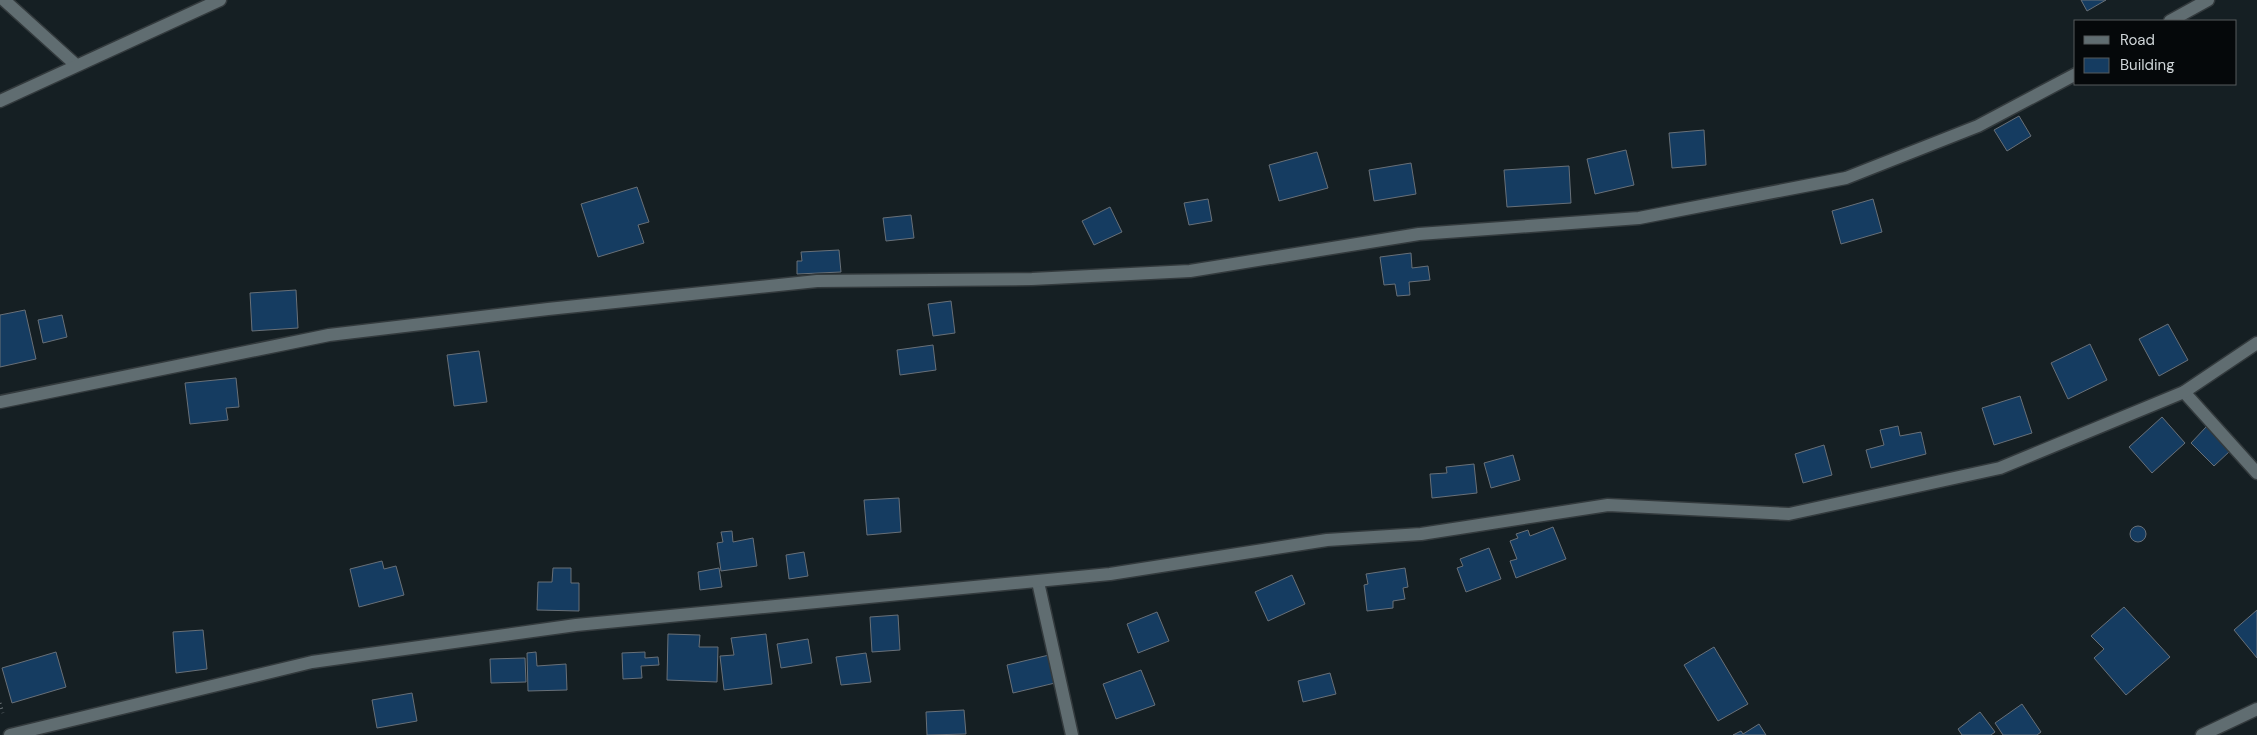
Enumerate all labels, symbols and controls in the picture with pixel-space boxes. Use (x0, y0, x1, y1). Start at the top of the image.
legend (2074, 20, 2237, 85)
text: Road (2120, 30, 2155, 50)
text: Building (2120, 55, 2175, 75)

